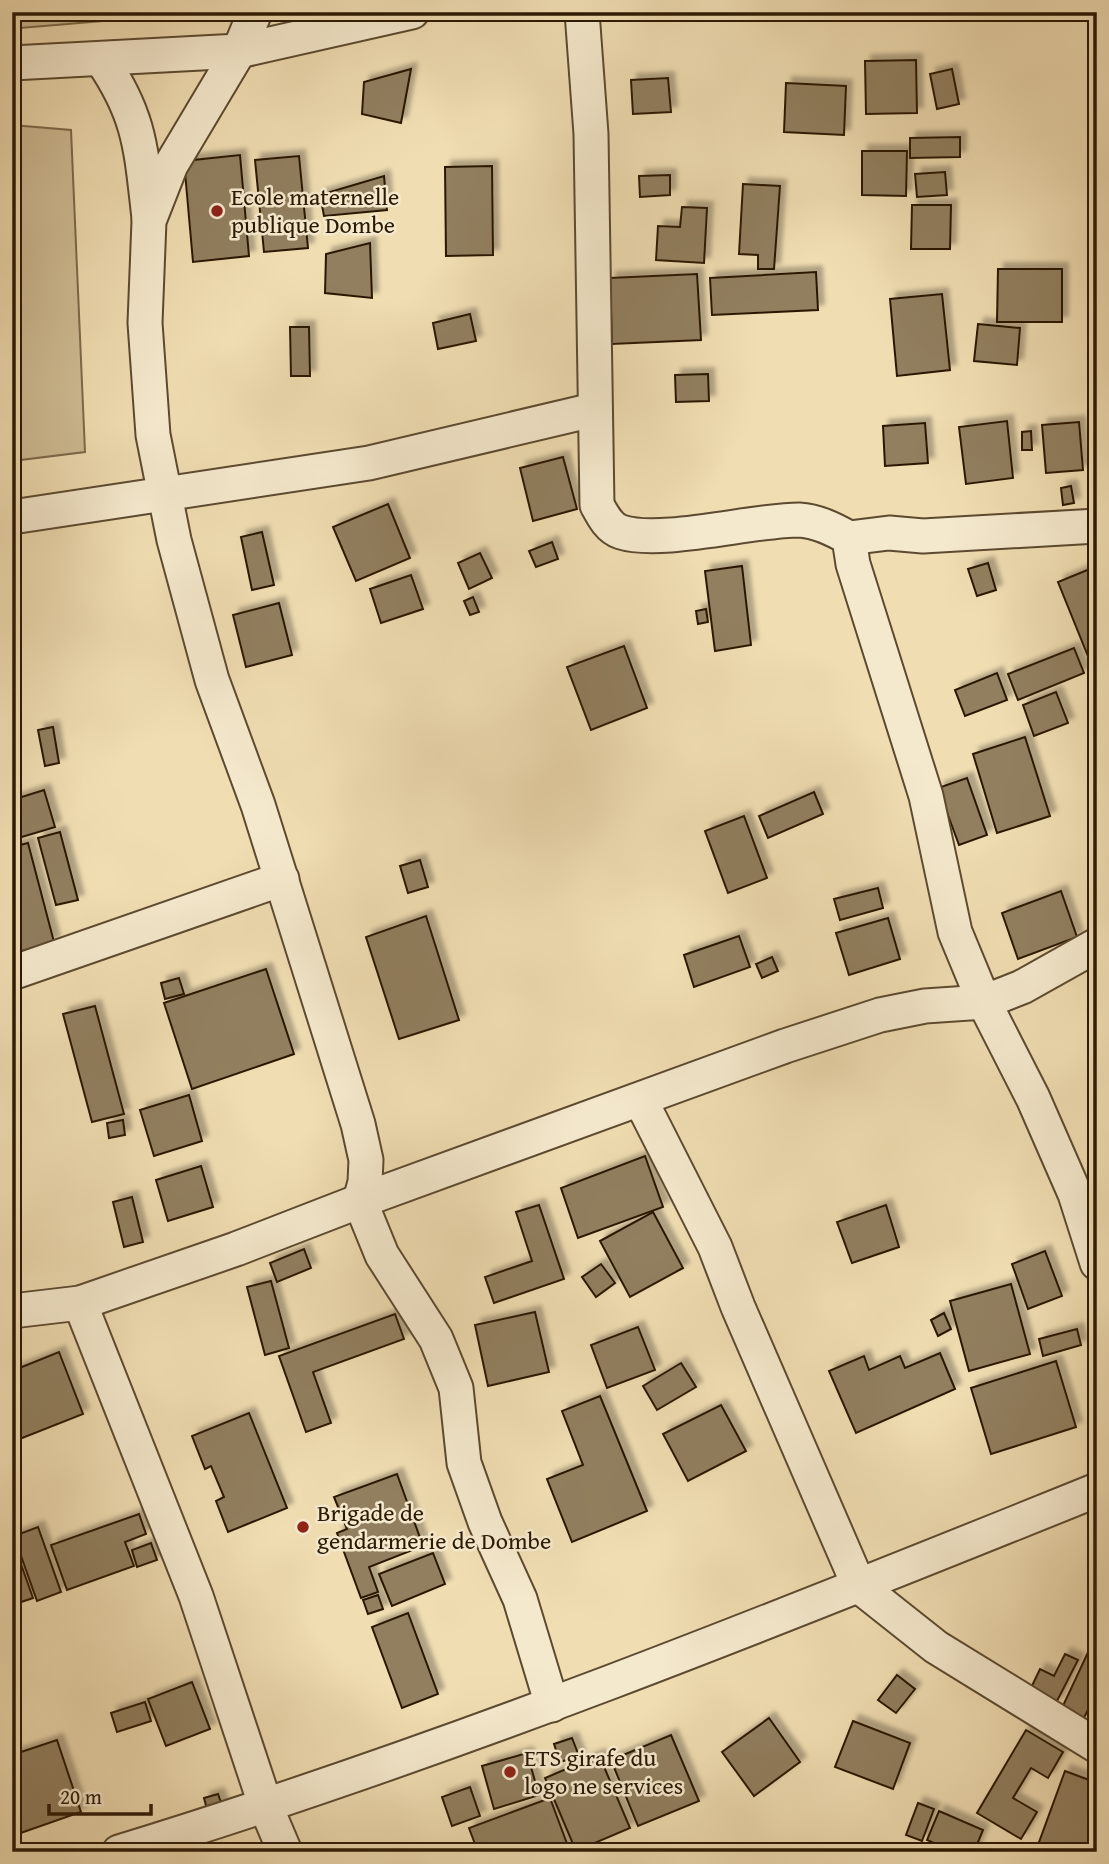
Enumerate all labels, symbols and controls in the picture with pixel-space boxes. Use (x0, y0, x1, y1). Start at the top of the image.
place label: Ecole maternelle publique Dombe (231, 179, 399, 242)
marker: Ecole maternelle publique Dombe (209, 203, 225, 219)
place label: Brigade de gendarmerie de Dombe (317, 1495, 551, 1558)
marker: Brigade de gendarmerie de Dombe (295, 1519, 311, 1535)
place label: ETS girafe du logo ne services (524, 1740, 683, 1803)
marker: ETS girafe du logo ne services (502, 1764, 518, 1780)
scale bar (49, 1773, 150, 1817)
text: 20 m (60, 1781, 102, 1812)

